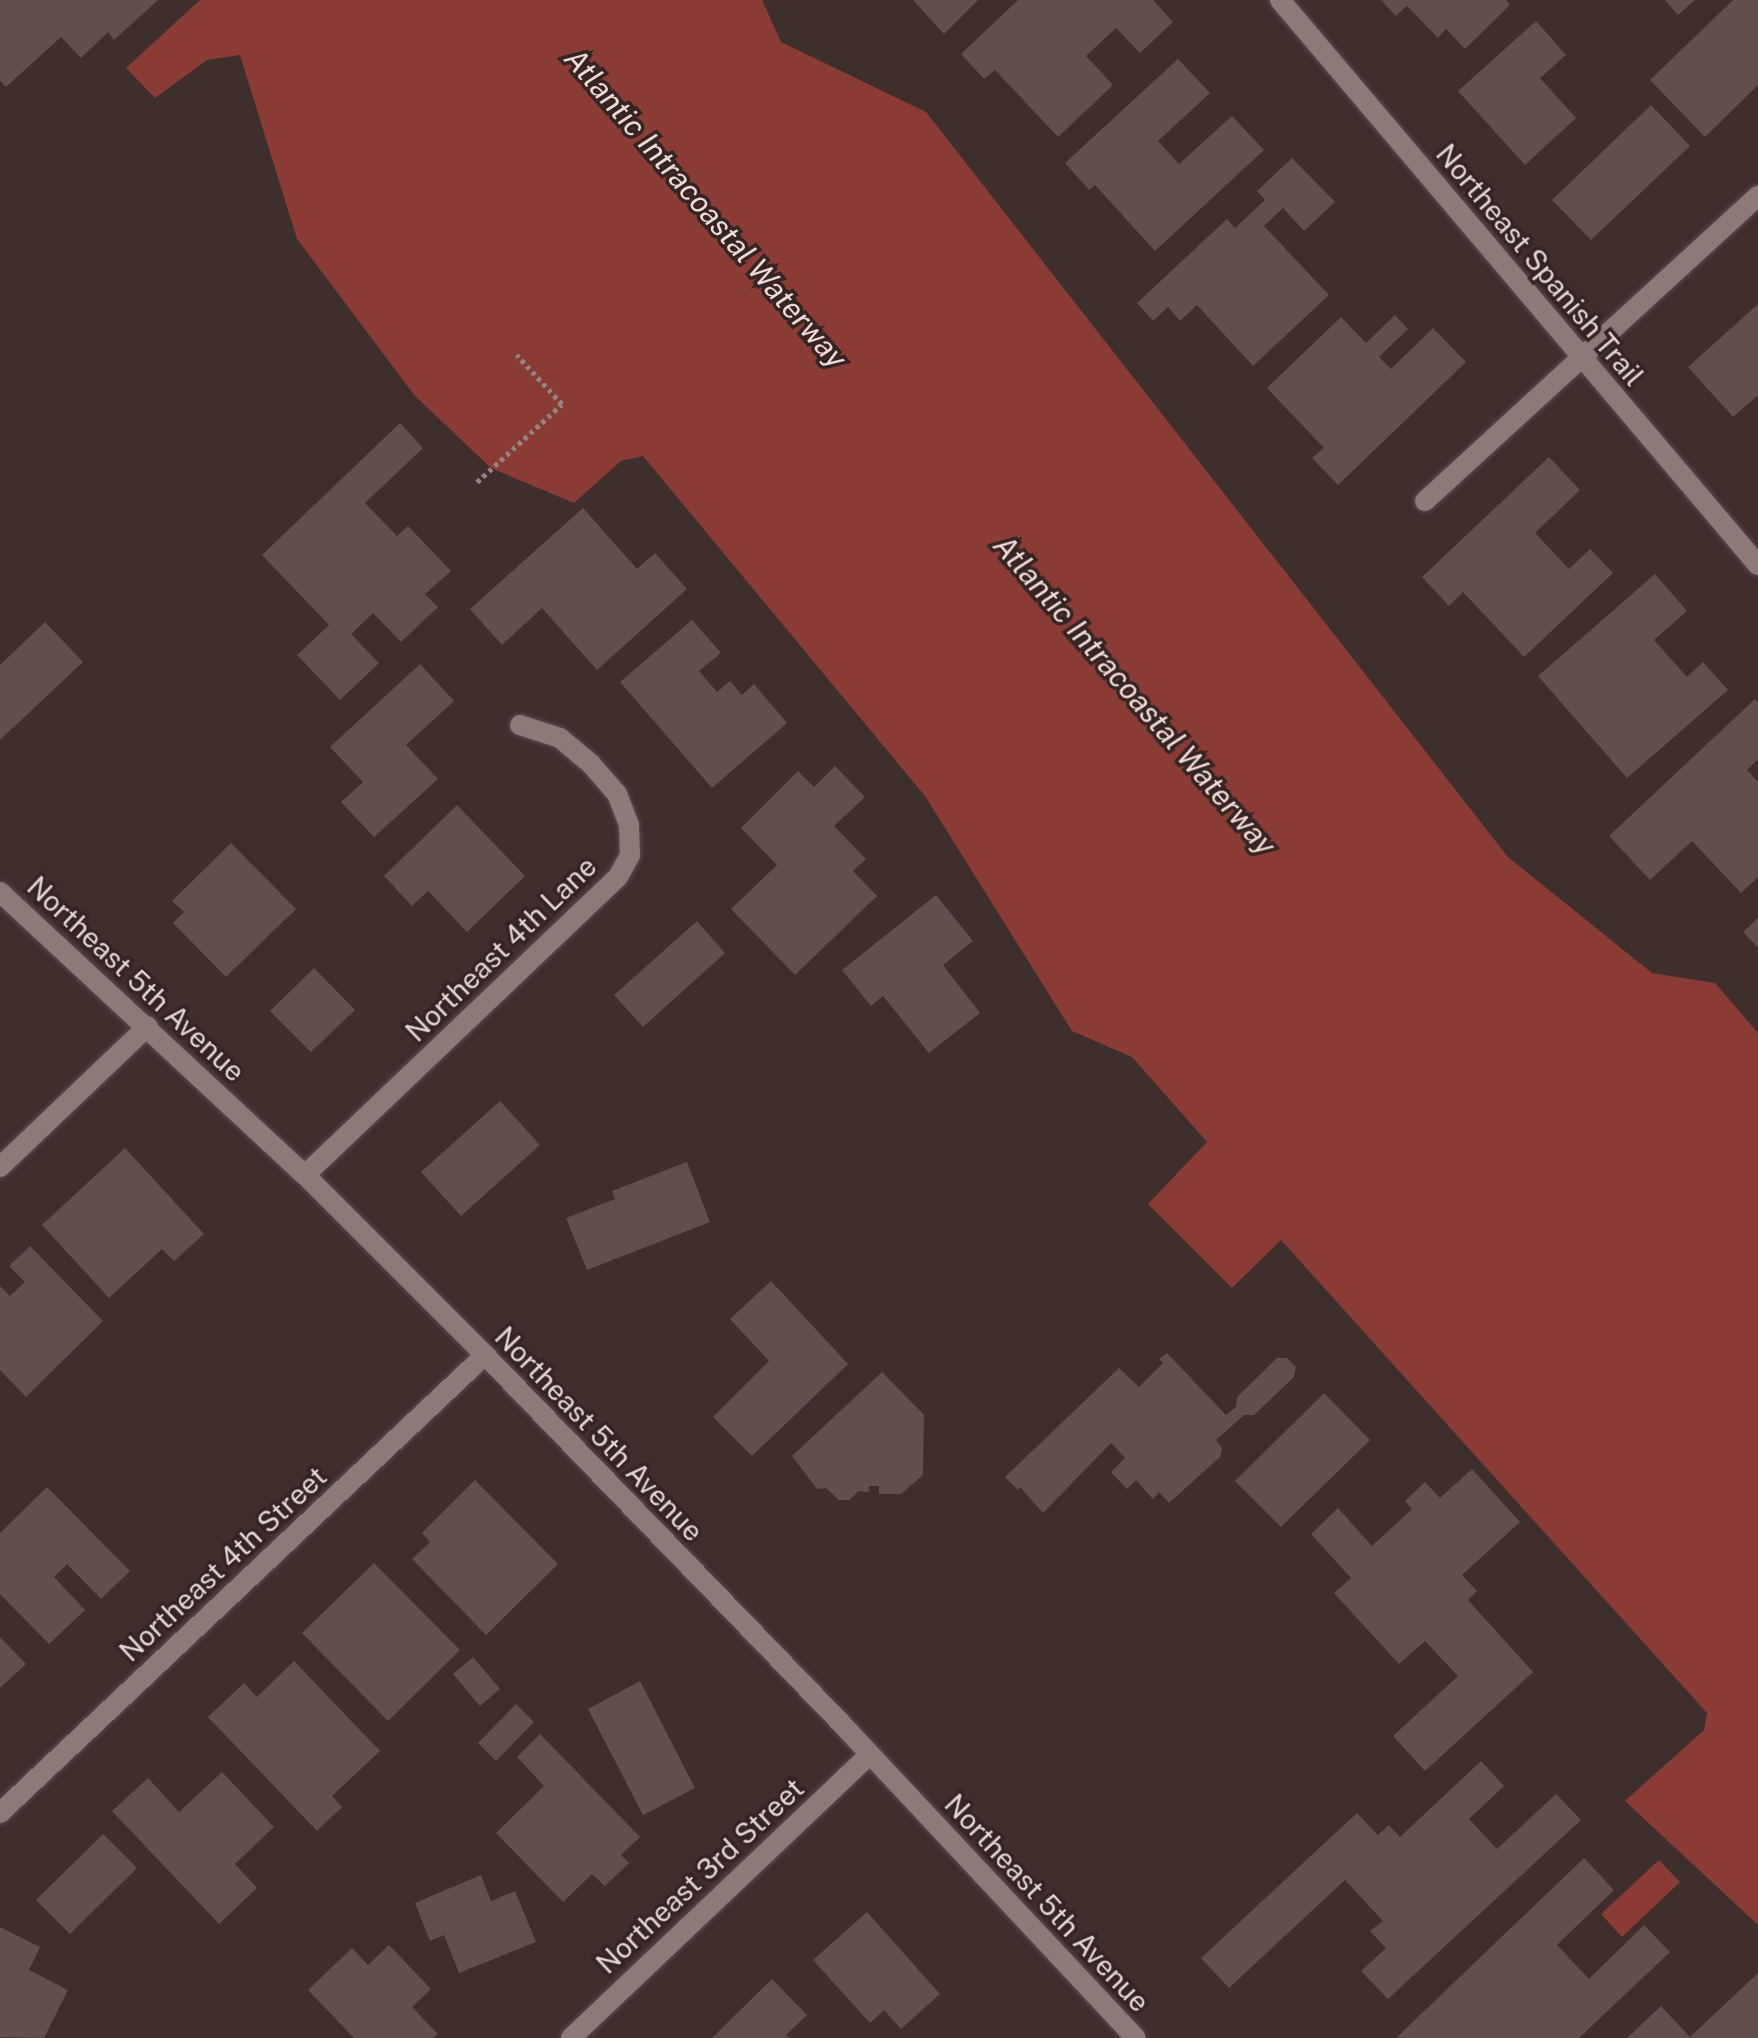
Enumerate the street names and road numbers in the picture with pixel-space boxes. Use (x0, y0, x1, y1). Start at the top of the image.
street label: Northeast Spanish Trail (1429, 137, 1651, 393)
street label: Northeast 4th Lane (399, 850, 603, 1048)
street label: Northeast 5th Avenue (20, 870, 252, 1088)
street label: Northeast 5th Avenue (488, 1320, 710, 1548)
street label: Northeast 4th Street (113, 1460, 333, 1668)
street label: Northeast 3rd Street (590, 1771, 810, 1981)
street label: Northeast 5th Avenue (938, 1787, 1156, 2019)

